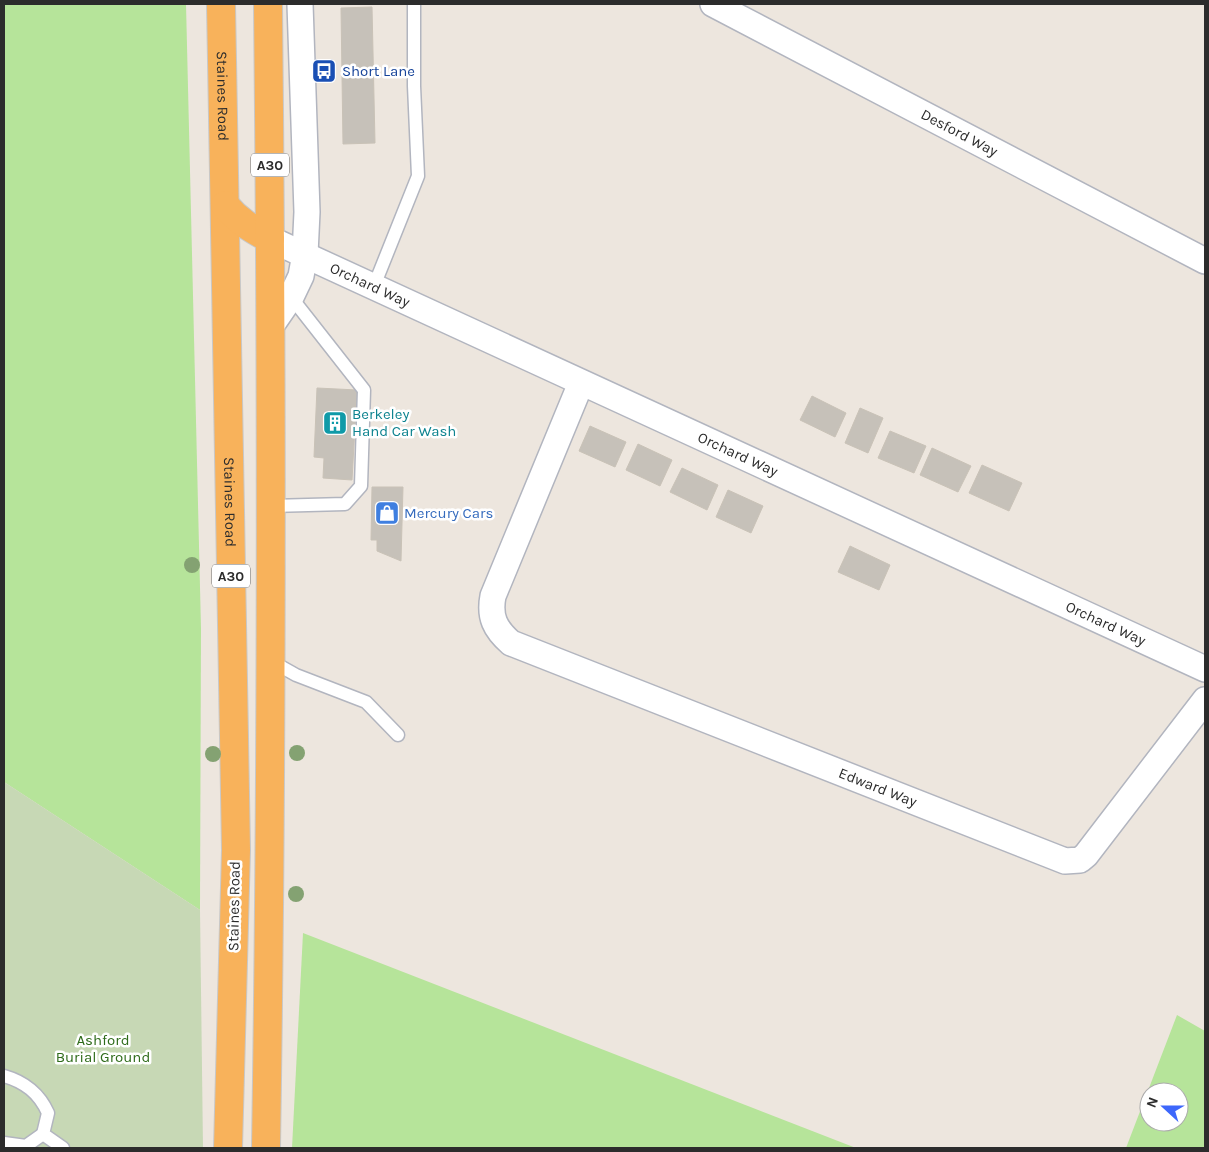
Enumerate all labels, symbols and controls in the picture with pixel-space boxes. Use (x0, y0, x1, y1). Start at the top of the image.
street label: Staines Road (213, 51, 232, 141)
bus stop icon: Short Lane (311, 58, 337, 84)
place label: Short Lane (342, 62, 415, 80)
street label: Desford Way (918, 105, 1001, 160)
road number: A30 (251, 154, 289, 176)
street label: Orchard Way (327, 259, 413, 311)
place label: Berkeley Hand Car Wash (352, 405, 456, 440)
building icon: Berkeley Hand Car Wash (322, 410, 348, 436)
street label: Orchard Way (695, 428, 781, 480)
street label: Staines Road (220, 457, 240, 547)
shop icon: Mercury Cars (374, 500, 400, 526)
place label: Mercury Cars (404, 504, 493, 522)
road number: A30 (212, 564, 250, 588)
street label: Orchard Way (1063, 597, 1149, 650)
street label: Edward Way (836, 764, 920, 811)
street label: Staines Road (224, 861, 244, 951)
park label: Ashford Burial Ground (56, 1031, 150, 1066)
north arrow (1139, 1082, 1189, 1132)
text: N (1143, 1095, 1162, 1110)

